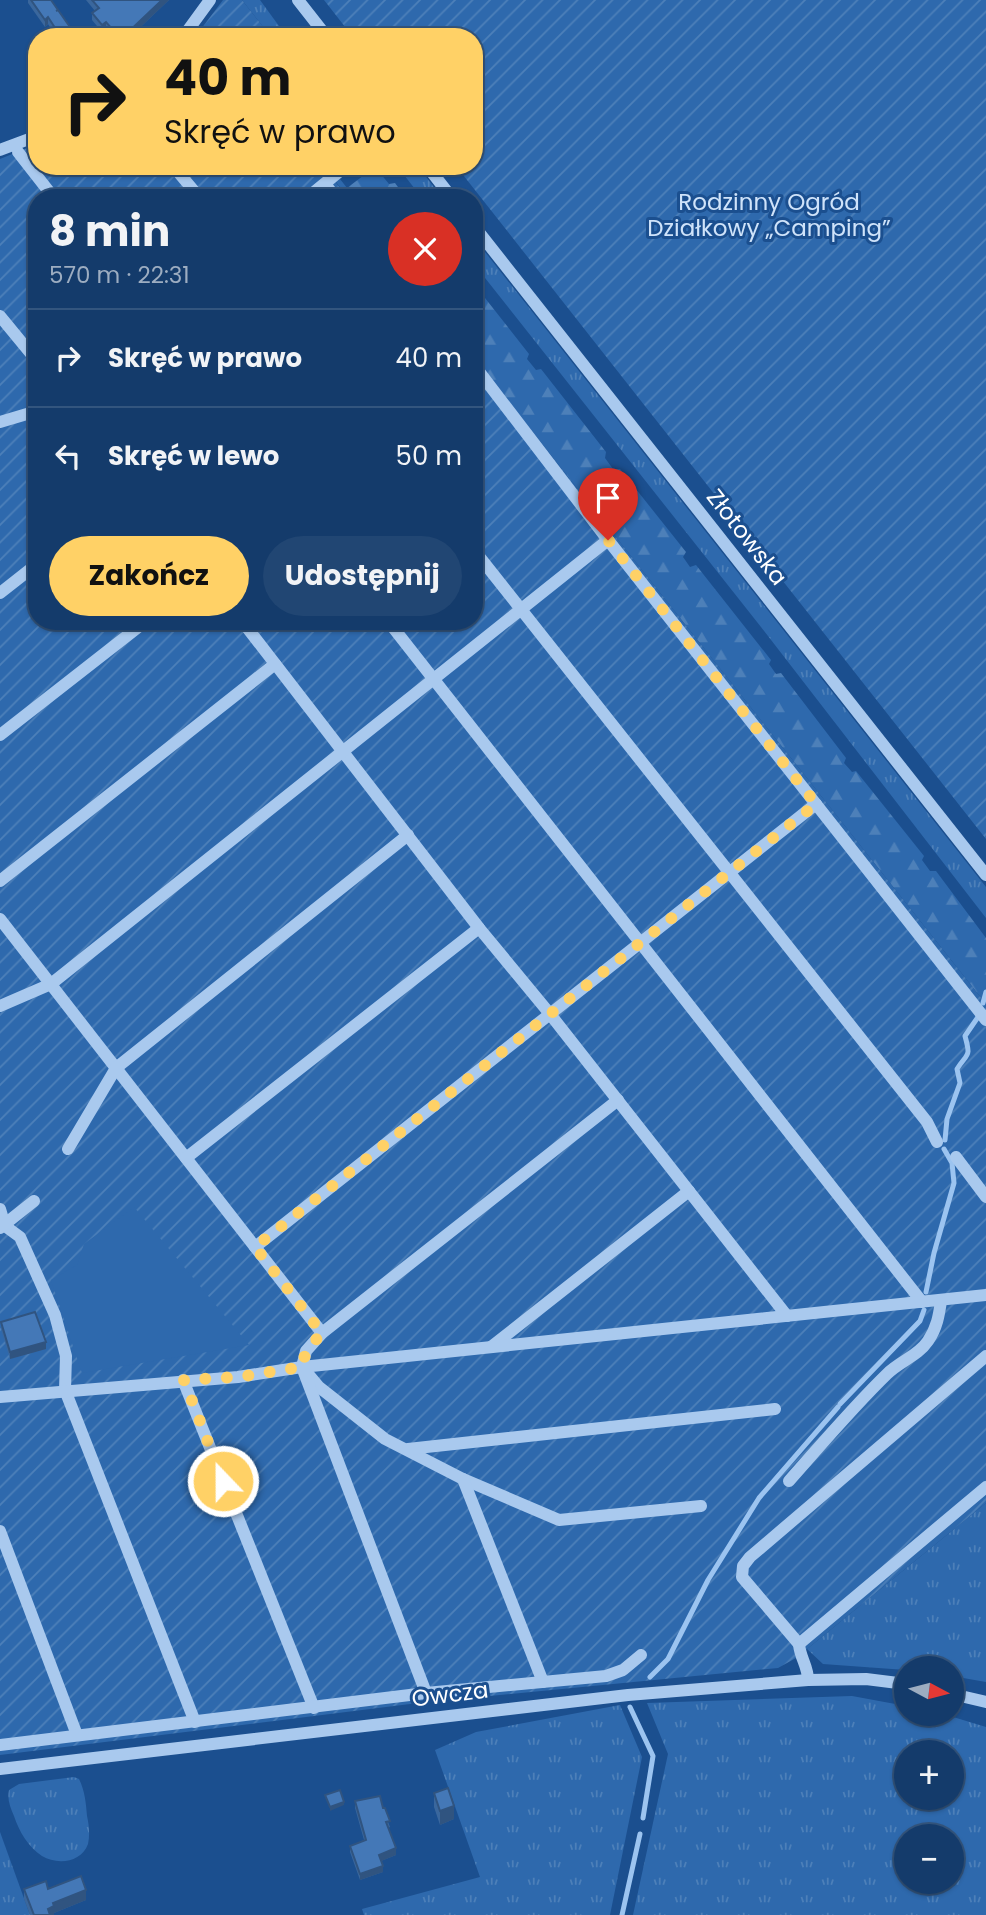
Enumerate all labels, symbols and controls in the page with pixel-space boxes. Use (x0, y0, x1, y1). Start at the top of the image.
text: 40 m (164, 44, 291, 112)
icon: right (49, 56, 140, 147)
text: Skręć w prawo (164, 109, 396, 154)
park label: Rodzinny Ogród Działkowy „Camping” (647, 186, 891, 244)
text: 8 min (49, 202, 170, 261)
button: close (388, 212, 462, 286)
text: 570 m · 22:31 (49, 259, 190, 291)
icon: right (49, 339, 87, 377)
text: Skręć w prawo (108, 340, 302, 376)
text: 40 m (396, 340, 462, 376)
icon: left (49, 437, 87, 475)
text: Skręć w lewo (108, 438, 279, 474)
text: 50 m (396, 438, 462, 474)
pin (578, 468, 638, 540)
icon: arrive (589, 479, 627, 517)
street label: Złotowska (699, 482, 795, 592)
button: Zakończ (49, 536, 249, 616)
button: Udostępnij (263, 536, 462, 616)
position arrow (186, 1444, 260, 1518)
north arrow (894, 1656, 964, 1726)
map controls (894, 1656, 964, 1894)
street label: Owcza (410, 1673, 490, 1715)
button: + (894, 1740, 964, 1810)
button: − (894, 1824, 964, 1894)

